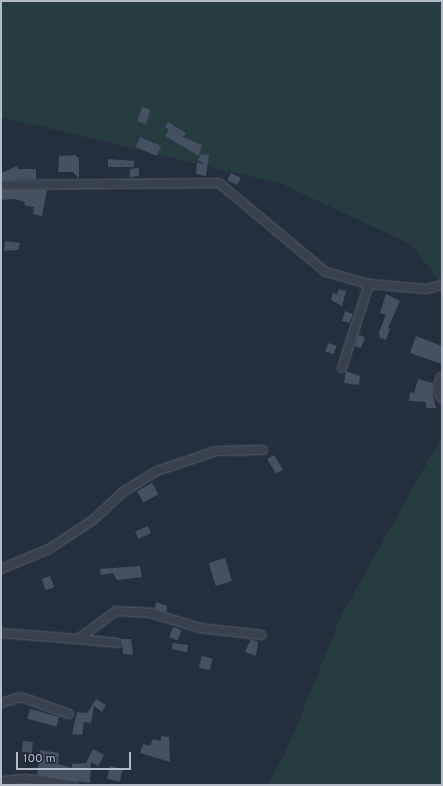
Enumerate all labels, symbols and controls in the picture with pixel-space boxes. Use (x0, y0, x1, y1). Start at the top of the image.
scale bar (18, 744, 133, 770)
text: 100 m (23, 751, 56, 767)

